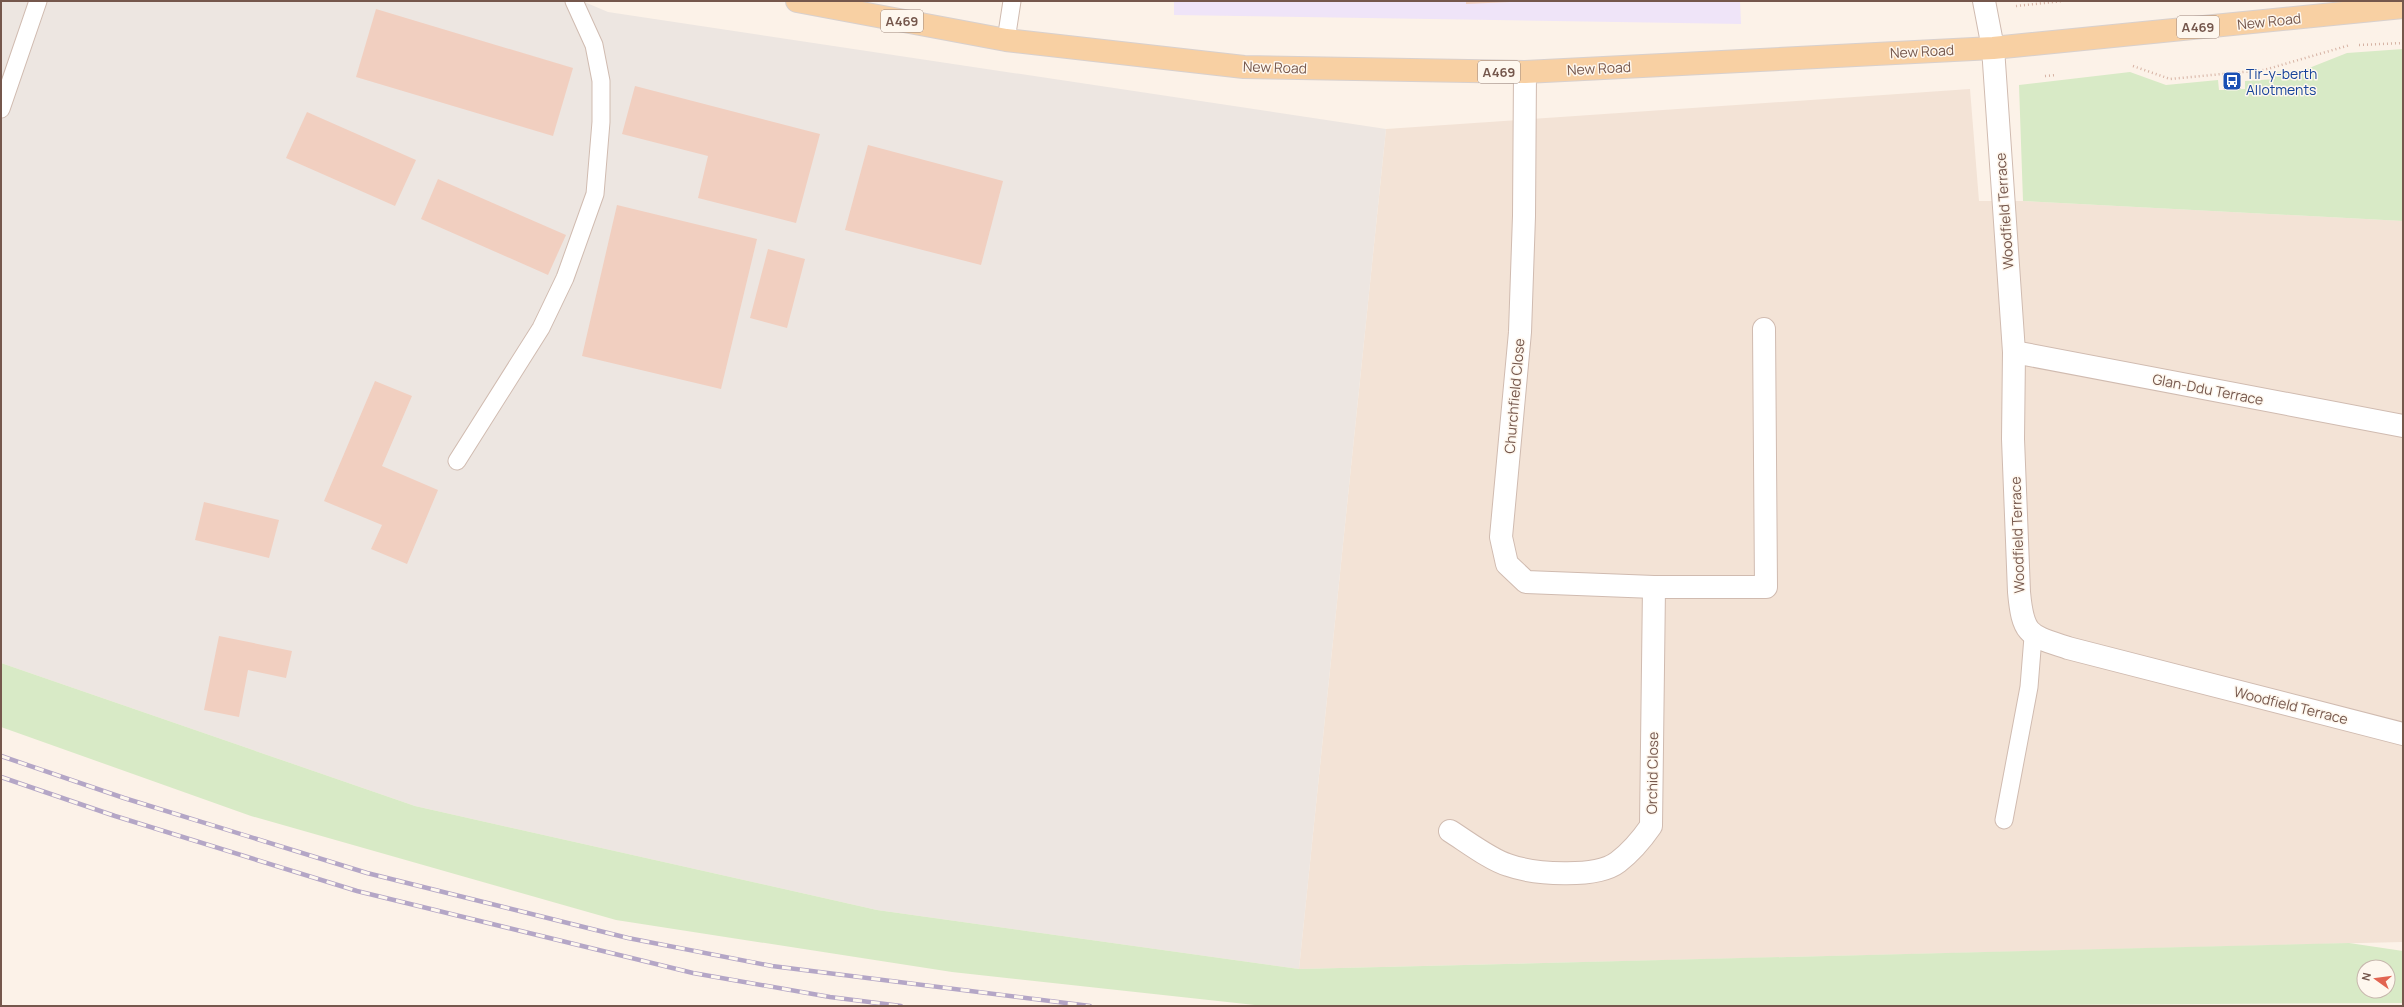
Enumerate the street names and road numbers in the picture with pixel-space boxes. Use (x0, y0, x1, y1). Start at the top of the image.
street label: New Road (2236, 8, 2302, 34)
road number: A469 (881, 10, 923, 32)
road number: A469 (2177, 16, 2219, 38)
street label: New Road (1889, 40, 1955, 62)
street label: New Road (1243, 56, 1307, 78)
street label: New Road (1566, 57, 1632, 79)
road number: A469 (1478, 61, 1520, 83)
street label: Woodfield Terrace (1990, 152, 2018, 270)
street label: Churchfield Close (1499, 338, 1529, 454)
street label: Glan-Ddu Terrace (2151, 369, 2265, 409)
street label: Woodfield Terrace (2005, 476, 2029, 594)
street label: Woodfield Terrace (2232, 682, 2350, 728)
street label: Orchid Close (1642, 732, 1662, 814)

